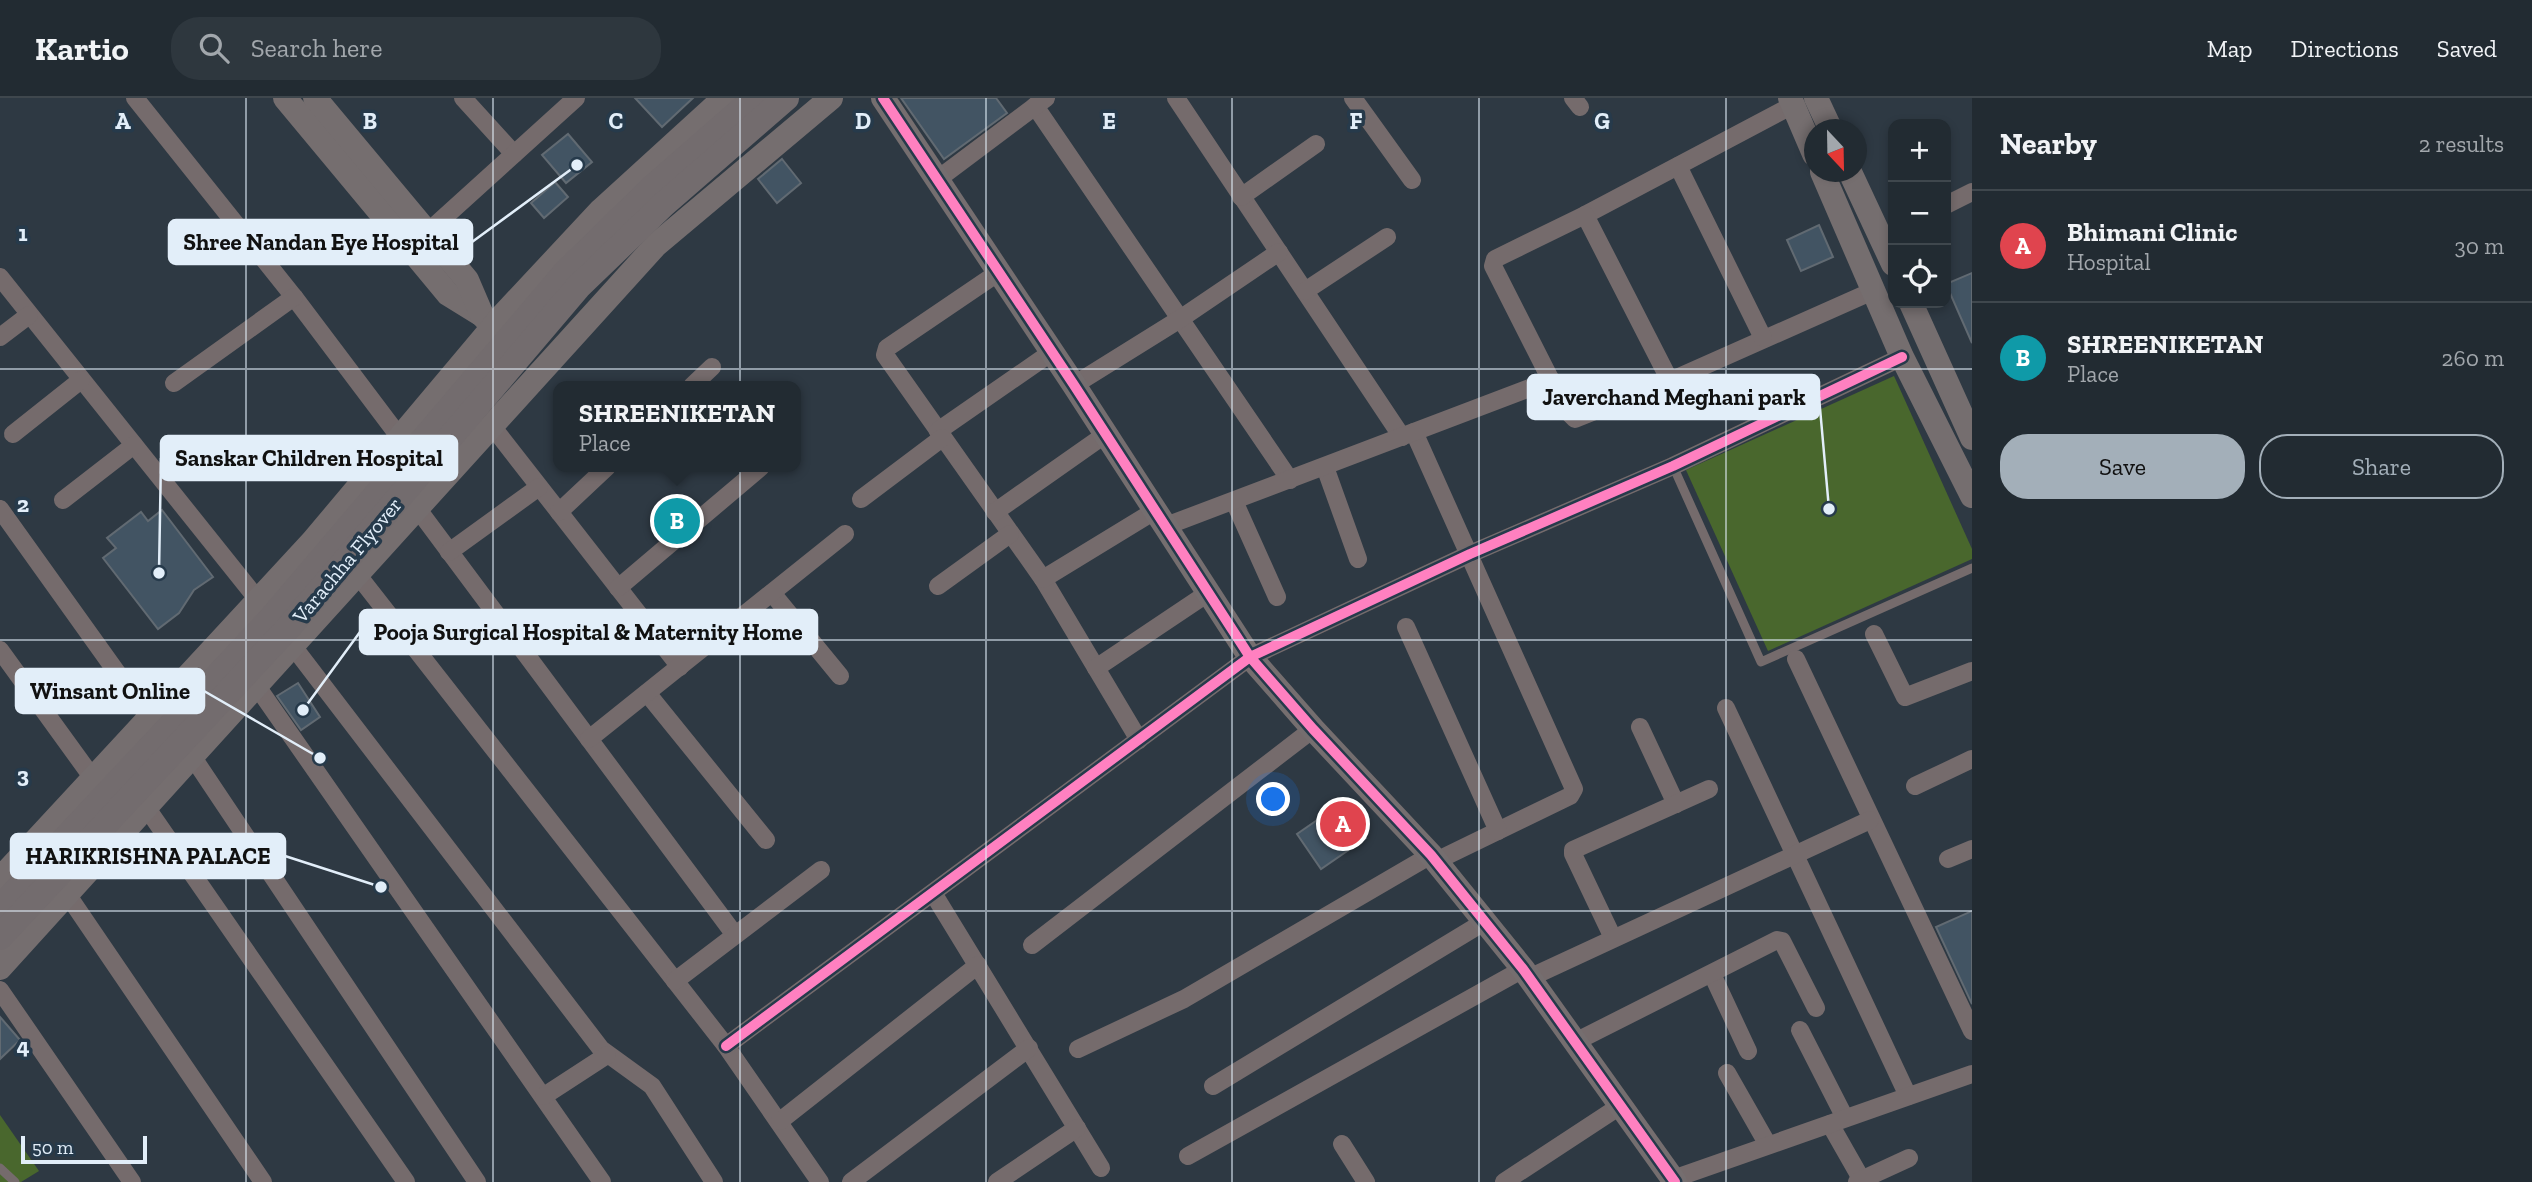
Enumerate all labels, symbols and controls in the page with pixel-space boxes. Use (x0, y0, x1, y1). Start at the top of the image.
search box (171, 17, 661, 80)
text: Kartio (35, 29, 129, 68)
icon: search (195, 29, 233, 67)
text: Search here (251, 32, 382, 64)
text: Map (2207, 34, 2253, 63)
text: Directions (2291, 34, 2399, 63)
text: Saved (2437, 34, 2497, 63)
text: A (115, 107, 131, 135)
text: B (363, 107, 377, 135)
text: C (609, 107, 623, 135)
text: D (855, 107, 871, 135)
text: E (1102, 107, 1116, 135)
text: F (1349, 107, 1363, 135)
text: G (1594, 107, 1610, 135)
north arrow (1804, 119, 1867, 182)
map controls (1888, 119, 1951, 308)
button: + (1888, 119, 1951, 182)
text: Nearby (2000, 126, 2097, 162)
text: 2 results (2419, 130, 2504, 158)
button: − (1888, 182, 1951, 245)
text: Bhimani Clinic (2067, 216, 2237, 248)
text: 1 (18, 219, 28, 247)
callout: Shree Nandan Eye Hospital (169, 220, 472, 264)
text: Shree Nandan Eye Hospital (183, 228, 459, 256)
text: A (2015, 232, 2031, 260)
text: 30 m (2454, 232, 2504, 260)
button: locate (1888, 245, 1951, 308)
text: Hospital (2067, 248, 2151, 276)
text: SHREENIKETAN (2067, 328, 2264, 360)
text: B (2016, 344, 2030, 372)
text: 260 m (2442, 344, 2504, 372)
text: Place (2067, 360, 2119, 388)
callout: Javerchand Meghani park (1528, 375, 1819, 419)
popup (553, 381, 801, 472)
text: Javerchand Meghani park (1542, 383, 1806, 411)
text: SHREENIKETAN (579, 397, 775, 429)
text: Place (579, 429, 631, 457)
button: Save (2000, 434, 2245, 499)
button: Share (2259, 434, 2504, 499)
callout: Sanskar Children Hospital (161, 436, 457, 480)
text: Sanskar Children Hospital (175, 444, 443, 472)
text: 2 (17, 490, 29, 518)
street label: Varachha Flyover (286, 492, 407, 629)
pin: B (654, 495, 700, 547)
callout: Pooja Surgical Hospital & Maternity Home (360, 610, 817, 654)
text: Pooja Surgical Hospital & Maternity Home (373, 618, 803, 646)
callout: Winsant Online (16, 669, 204, 713)
text: Winsant Online (30, 677, 190, 705)
text: 3 (17, 761, 29, 789)
your location (1256, 782, 1290, 816)
pin: A (1320, 798, 1366, 850)
callout: HARIKRISHNA PALACE (11, 834, 285, 878)
text: HARIKRISHNA PALACE (25, 842, 271, 870)
text: 4 (16, 1032, 30, 1060)
scale bar (21, 1133, 147, 1165)
text: 50 m (32, 1136, 73, 1159)

